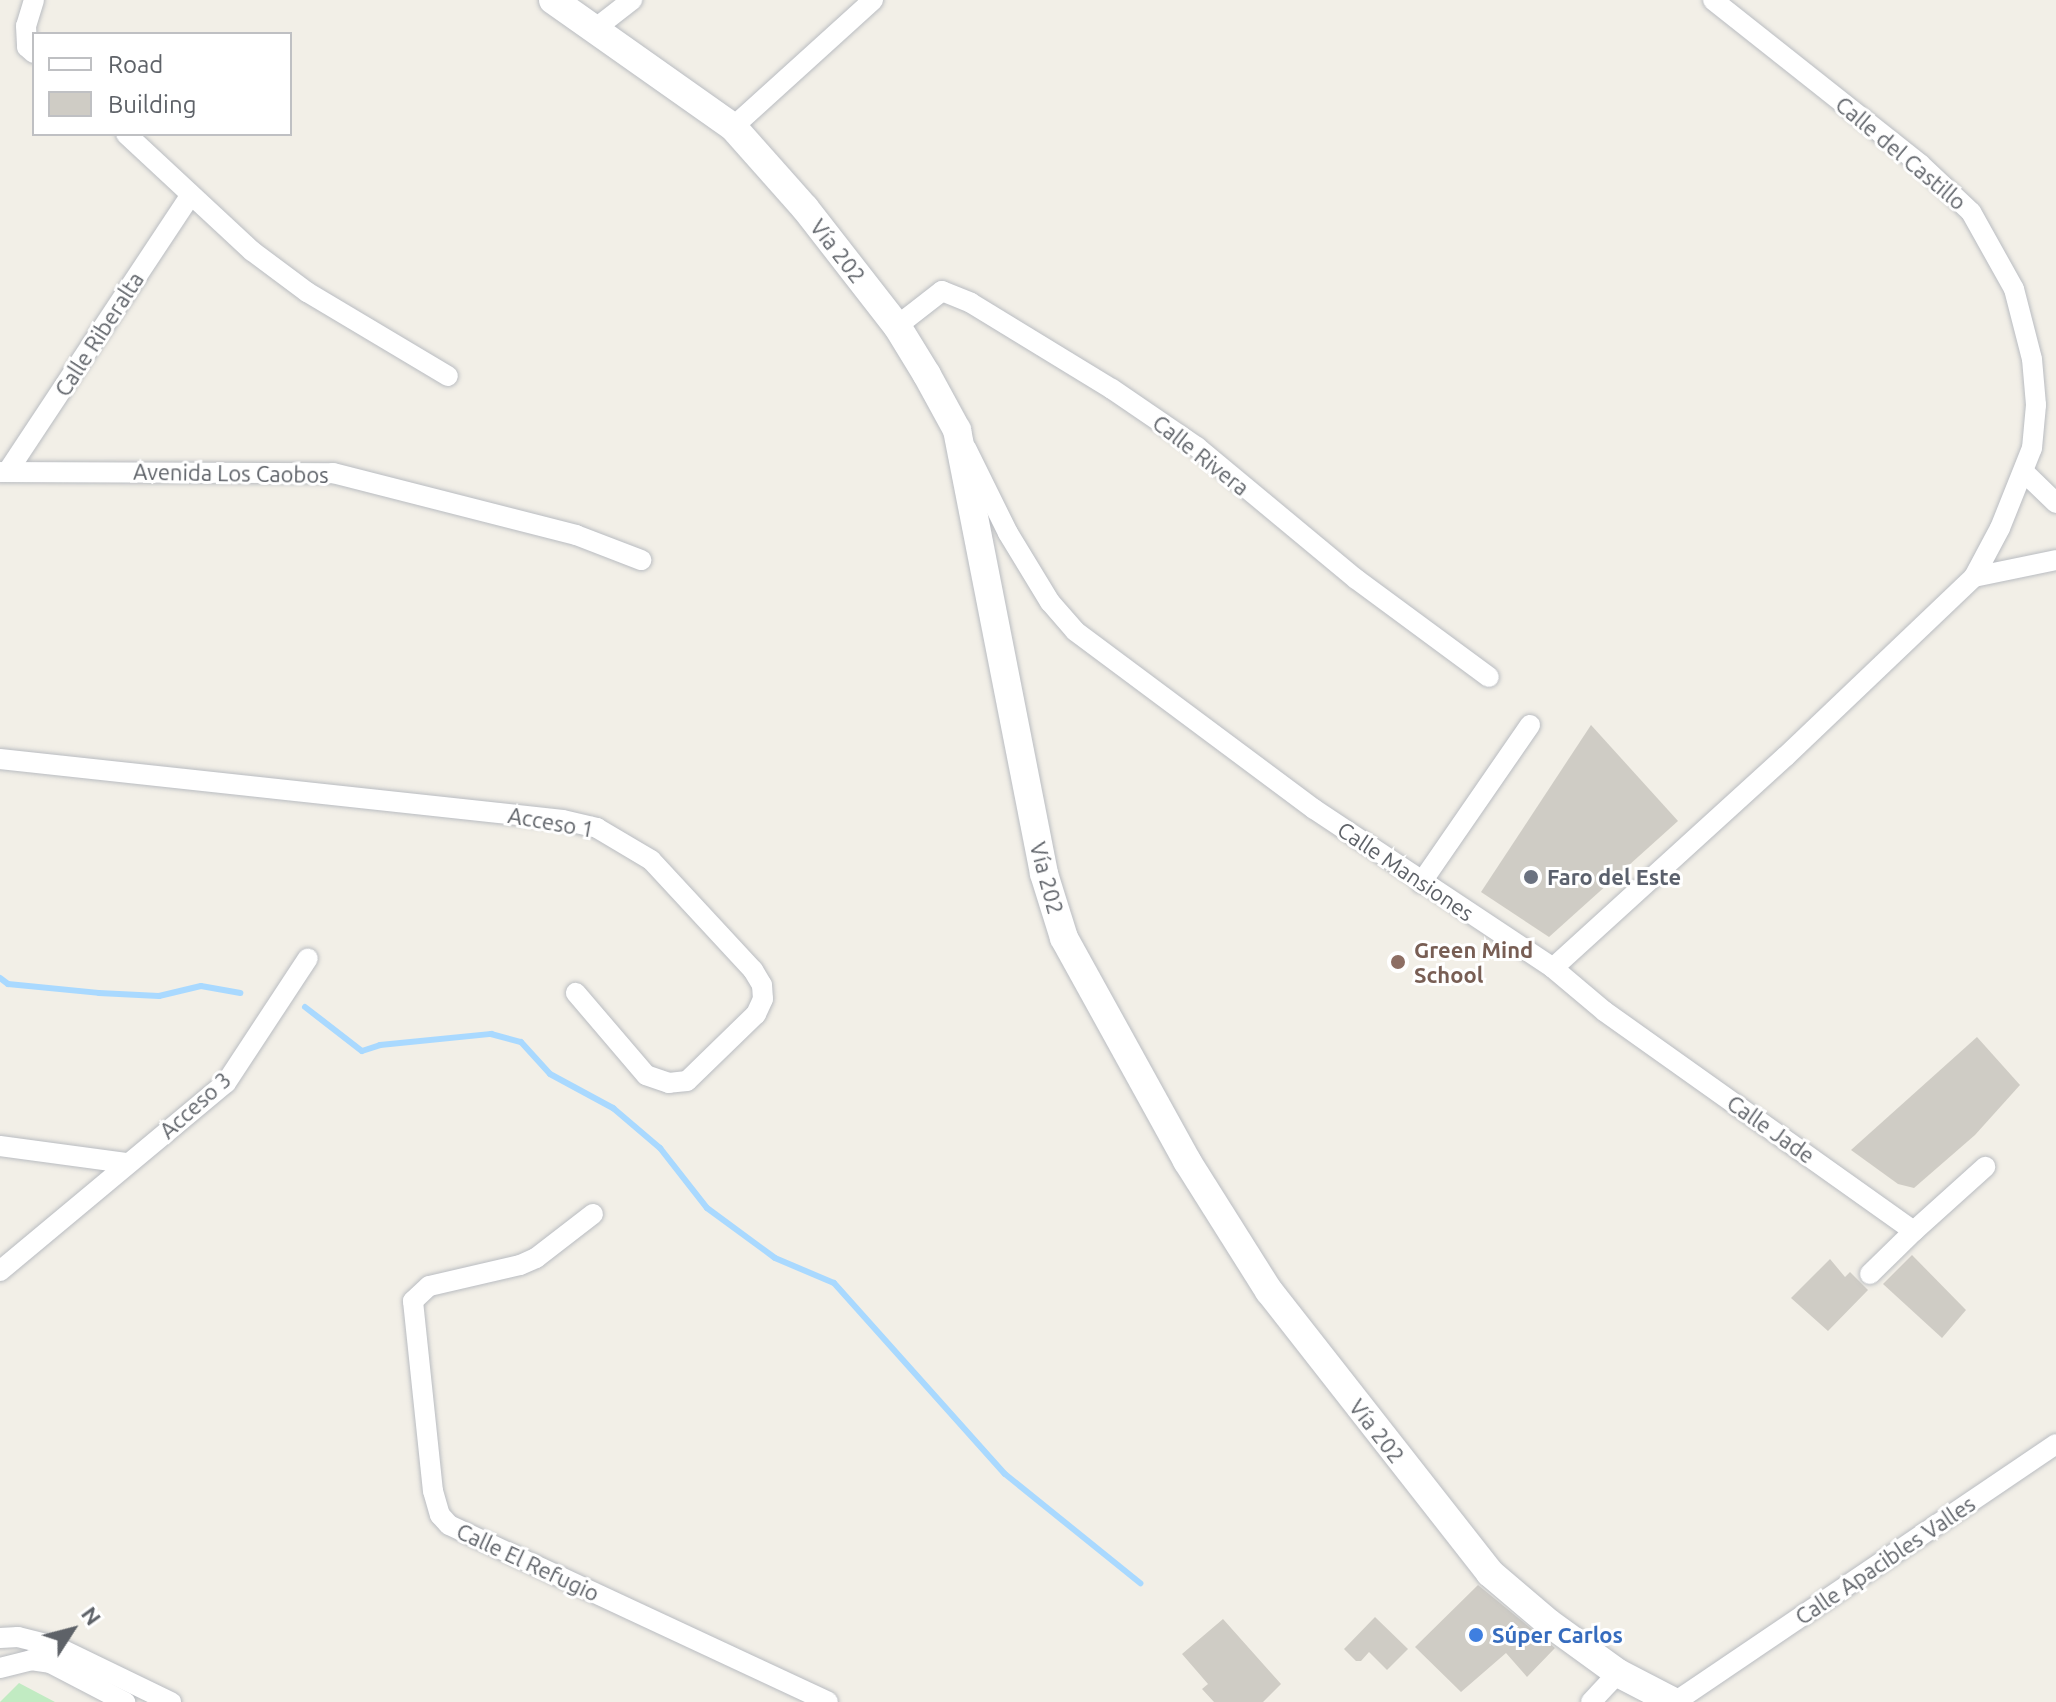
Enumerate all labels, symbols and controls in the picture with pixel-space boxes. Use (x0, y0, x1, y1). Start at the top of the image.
legend (32, 32, 292, 136)
text: Road (108, 51, 163, 78)
text: Building (108, 91, 196, 118)
street label: Calle del Castillo (1830, 91, 1972, 215)
street label: Vía 202 (805, 214, 871, 288)
street label: Calle Riberalta (49, 267, 149, 401)
street label: Calle Rivera (1148, 409, 1254, 501)
street label: Avenida Los Caobos (133, 458, 329, 488)
street label: Acceso 1 (506, 801, 596, 843)
street label: Calle Mansiones (1333, 816, 1479, 926)
street label: Vía 202 (1025, 839, 1069, 917)
place label: Faro del Este (1547, 864, 1681, 890)
marker: Faro del Este (1522, 868, 1540, 886)
place label: Green Mind School (1414, 936, 1533, 988)
marker: Green Mind School (1389, 953, 1407, 971)
street label: Acceso 3 (154, 1066, 236, 1144)
street label: Calle Jade (1722, 1089, 1820, 1169)
street label: Vía 202 (1344, 1394, 1410, 1468)
street label: Calle Apacibles Valles (1790, 1490, 1980, 1630)
street label: Calle El Refugio (453, 1517, 603, 1607)
north arrow (32, 1590, 112, 1670)
text: N (77, 1602, 107, 1630)
place label: Súper Carlos (1492, 1622, 1623, 1648)
marker: Súper Carlos (1467, 1626, 1485, 1644)

